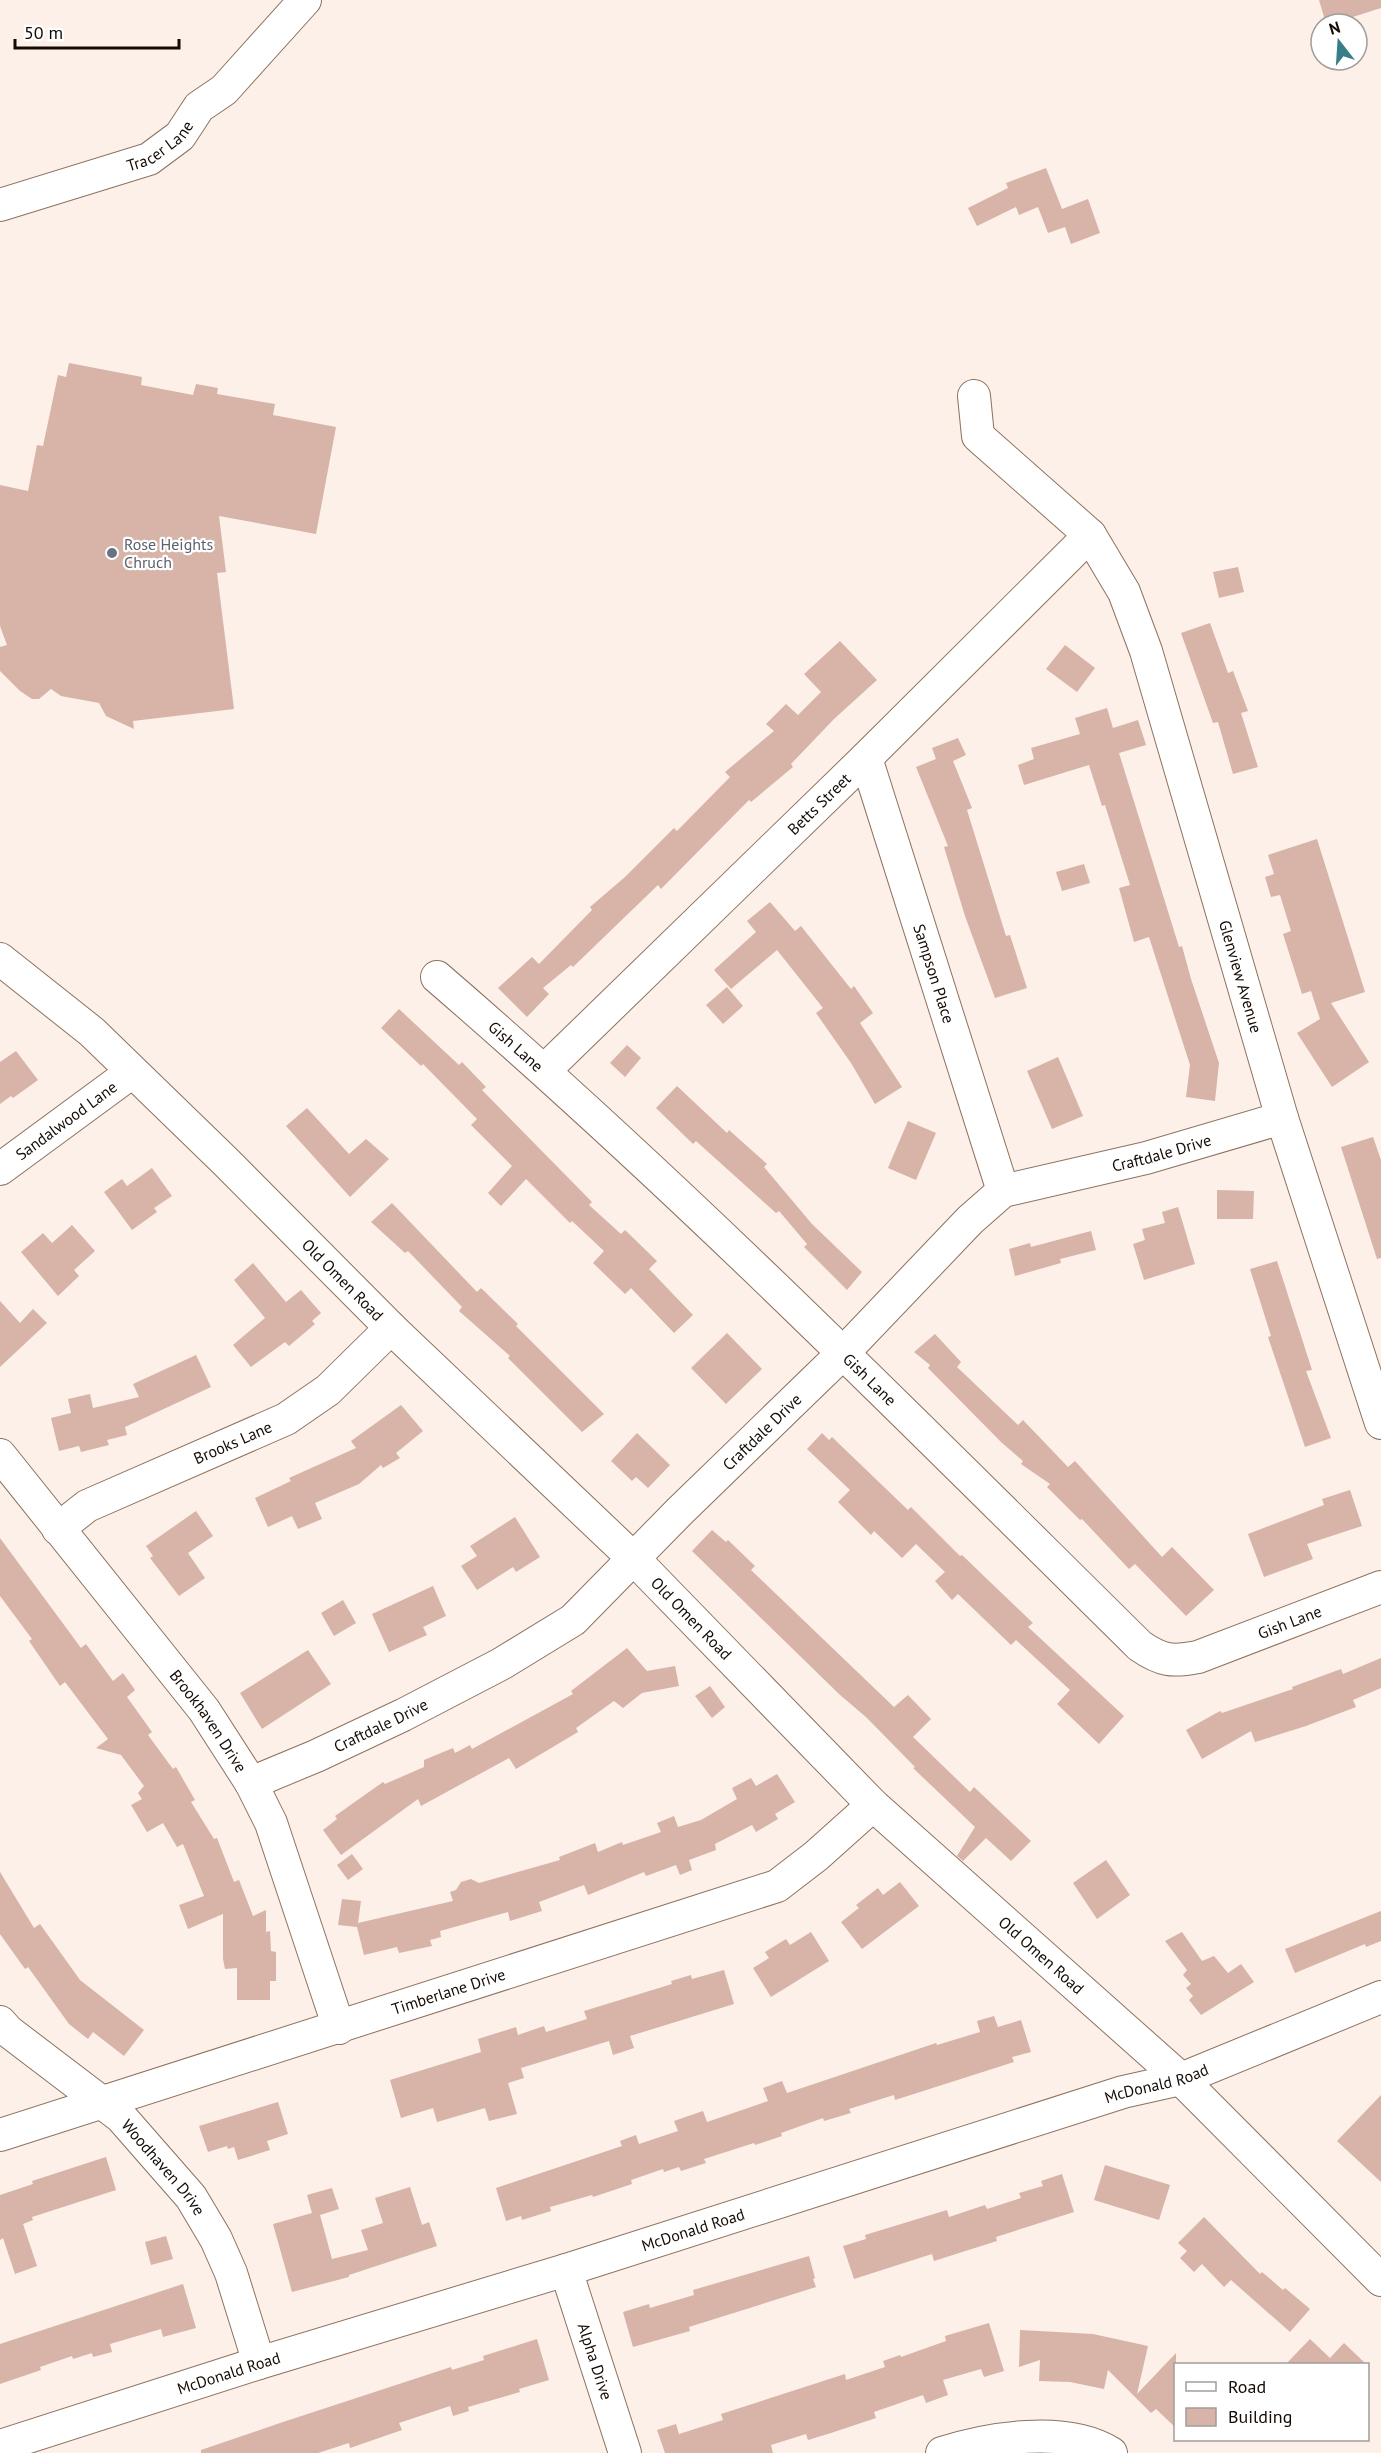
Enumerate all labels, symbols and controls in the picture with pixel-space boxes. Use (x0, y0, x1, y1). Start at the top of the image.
scale bar (15, 12, 178, 50)
north arrow (1309, 12, 1369, 72)
text: N (1327, 17, 1343, 39)
text: 50 m (24, 21, 63, 44)
street label: Tracer Lane (124, 117, 197, 175)
place label: Rose Heights Chruch (124, 534, 213, 572)
marker: Rose Heights Chruch (105, 546, 119, 560)
street label: Betts Street (783, 768, 855, 839)
street label: Glenview Avenue (1215, 918, 1267, 1035)
street label: Sampson Place (909, 921, 959, 1026)
street label: Gish Lane (484, 1017, 548, 1076)
street label: Sandalwood Lane (11, 1077, 121, 1164)
street label: Craftdale Drive (1110, 1129, 1213, 1176)
street label: Old Omen Road (298, 1234, 388, 1325)
street label: Gish Lane (839, 1349, 901, 1410)
street label: Craftdale Drive (718, 1389, 805, 1474)
street label: Brooks Lane (190, 1416, 275, 1468)
street label: Old Omen Road (647, 1573, 736, 1664)
street label: Gish Lane (1255, 1601, 1324, 1643)
street label: Brookhaven Drive (166, 1665, 251, 1776)
street label: Craftdale Drive (330, 1694, 431, 1756)
street label: Old Omen Road (995, 1912, 1088, 1998)
street label: Timberlane Drive (389, 1964, 508, 2019)
street label: McDonald Road (1102, 2059, 1211, 2107)
street label: Woodhaven Drive (117, 2115, 210, 2219)
street label: McDonald Road (639, 2204, 747, 2255)
street label: Alpha Drive (574, 2320, 617, 2402)
street label: McDonald Road (175, 2347, 283, 2399)
legend (1174, 2363, 1369, 2441)
text: Road (1228, 2375, 1266, 2398)
text: Building (1228, 2405, 1292, 2428)

